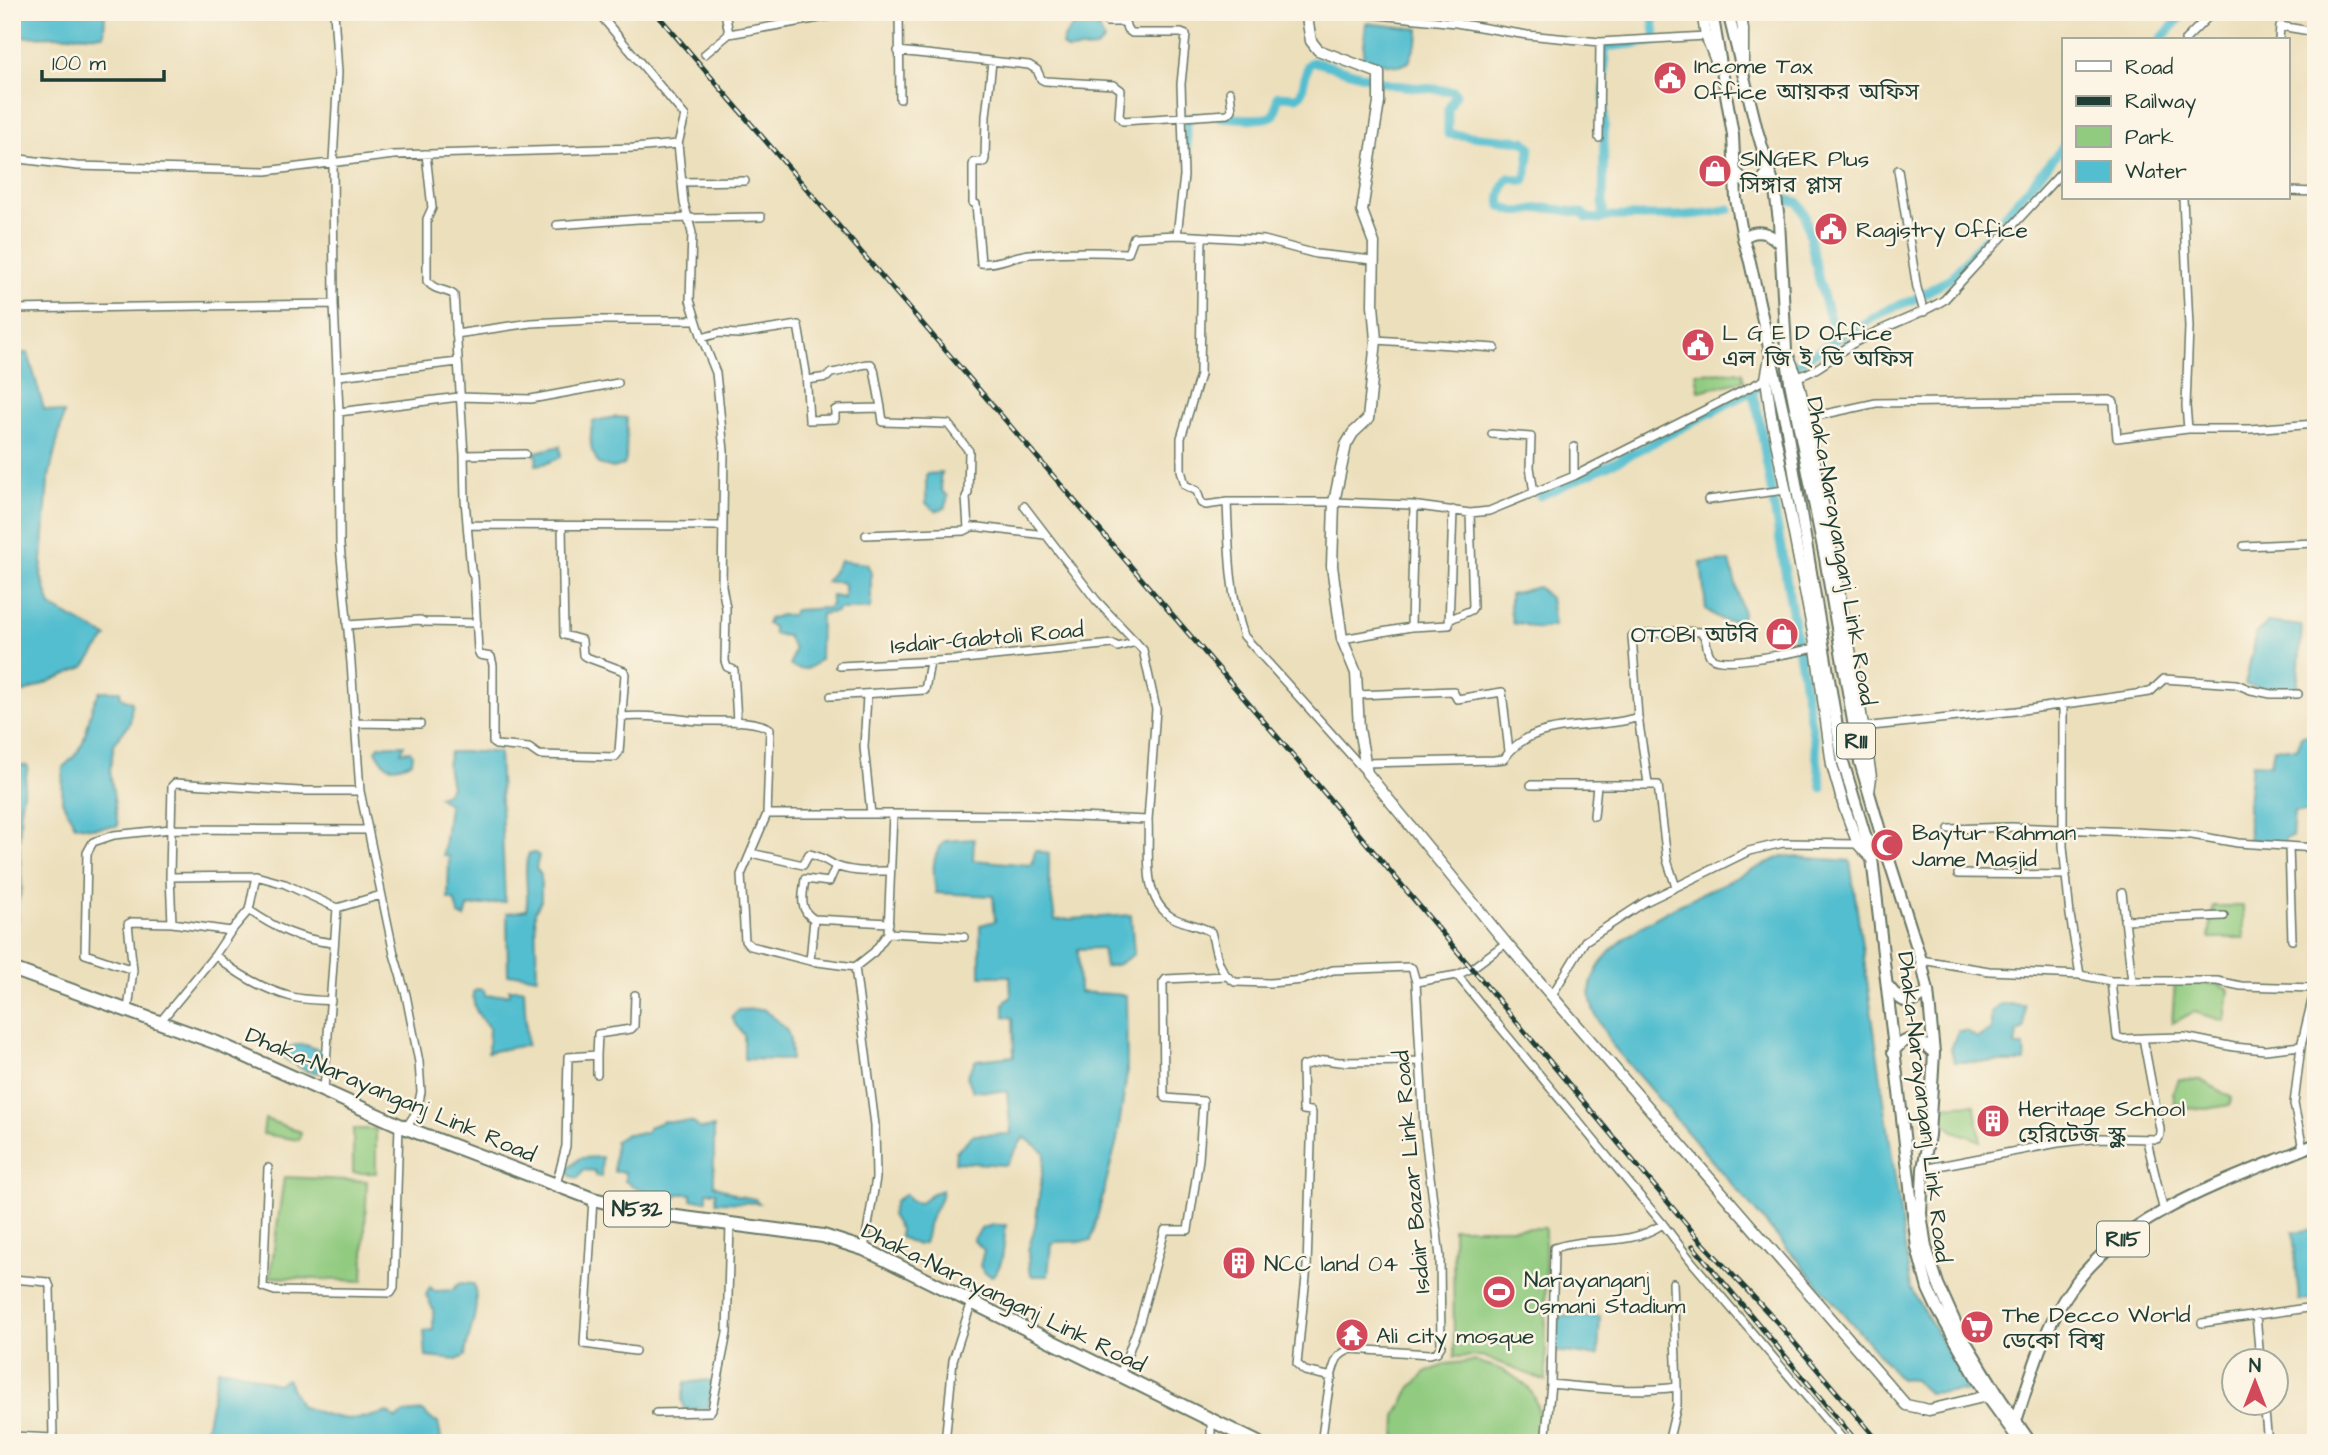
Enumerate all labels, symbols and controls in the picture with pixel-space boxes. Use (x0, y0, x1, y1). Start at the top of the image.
scale bar (42, 38, 164, 82)
legend (2062, 38, 2290, 200)
text: 100 m (52, 49, 107, 78)
place label: Income Tax Office আয়কর অফিস (1694, 50, 1920, 108)
text: Road (2125, 53, 2173, 82)
public building icon: Income Tax Office আয়কর অফিস (1651, 59, 1689, 97)
text: Railway (2125, 87, 2197, 118)
text: Park (2125, 123, 2174, 152)
place label: SINGER Plus সিঙ্গার প্লাস (1739, 143, 1869, 201)
shop icon: SINGER Plus সিঙ্গার প্লাস (1696, 152, 1734, 190)
text: Water (2125, 157, 2187, 186)
public building icon: Ragistry Office (1812, 210, 1850, 248)
place label: Ragistry Office (1856, 214, 2028, 247)
place label: L G E D Office এল জি ই ডি অফিস (1722, 317, 1914, 375)
public building icon: L G E D Office এল জি ই ডি অফিস (1679, 326, 1717, 364)
street label: Dhaka-Narayanganj Link Road (1797, 394, 1884, 708)
street label: Isdair-Gabtoli Road (889, 614, 1085, 662)
shop icon: OTOBI অটবি (1763, 615, 1801, 653)
place label: OTOBI অটবি (1631, 619, 1758, 651)
road number: R111 (1837, 724, 1875, 758)
place label: Baytur Rahman Jame Masjid (1912, 817, 2076, 875)
mosque icon: Baytur Rahman Jame Masjid (1868, 826, 1906, 864)
street label: Dhaka-Narayanganj Link Road (1888, 950, 1959, 1265)
street label: Dhaka-Narayanganj Link Road (240, 1019, 541, 1172)
street label: Isdair Bazar Link Road (1385, 1049, 1439, 1295)
place label: Heritage School হেরিটেজ স্কুল (2018, 1093, 2185, 1151)
building icon: Heritage School হেরিটেজ স্কুল (1974, 1102, 2012, 1140)
road number: N532 (604, 1192, 670, 1226)
street label: Dhaka-Narayanganj Link Road (856, 1215, 1151, 1382)
road number: R115 (2097, 1222, 2149, 1256)
building icon: NCC land 04 (1220, 1244, 1258, 1282)
place label: NCC land 04 (1264, 1248, 1399, 1280)
place label: Narayanganj Osmani Stadium (1524, 1264, 1685, 1322)
sports icon: Narayanganj Osmani Stadium (1480, 1273, 1518, 1311)
place label: The Decco World ডেকো বিশ্ব (2002, 1299, 2191, 1357)
supermarket icon: The Decco World ডেকো বিশ্ব (1958, 1308, 1996, 1346)
temple icon: Ali city mosque (1333, 1316, 1371, 1354)
place label: Ali city mosque (1376, 1320, 1535, 1353)
north arrow (2220, 1346, 2290, 1416)
text: N (2249, 1353, 2261, 1380)

